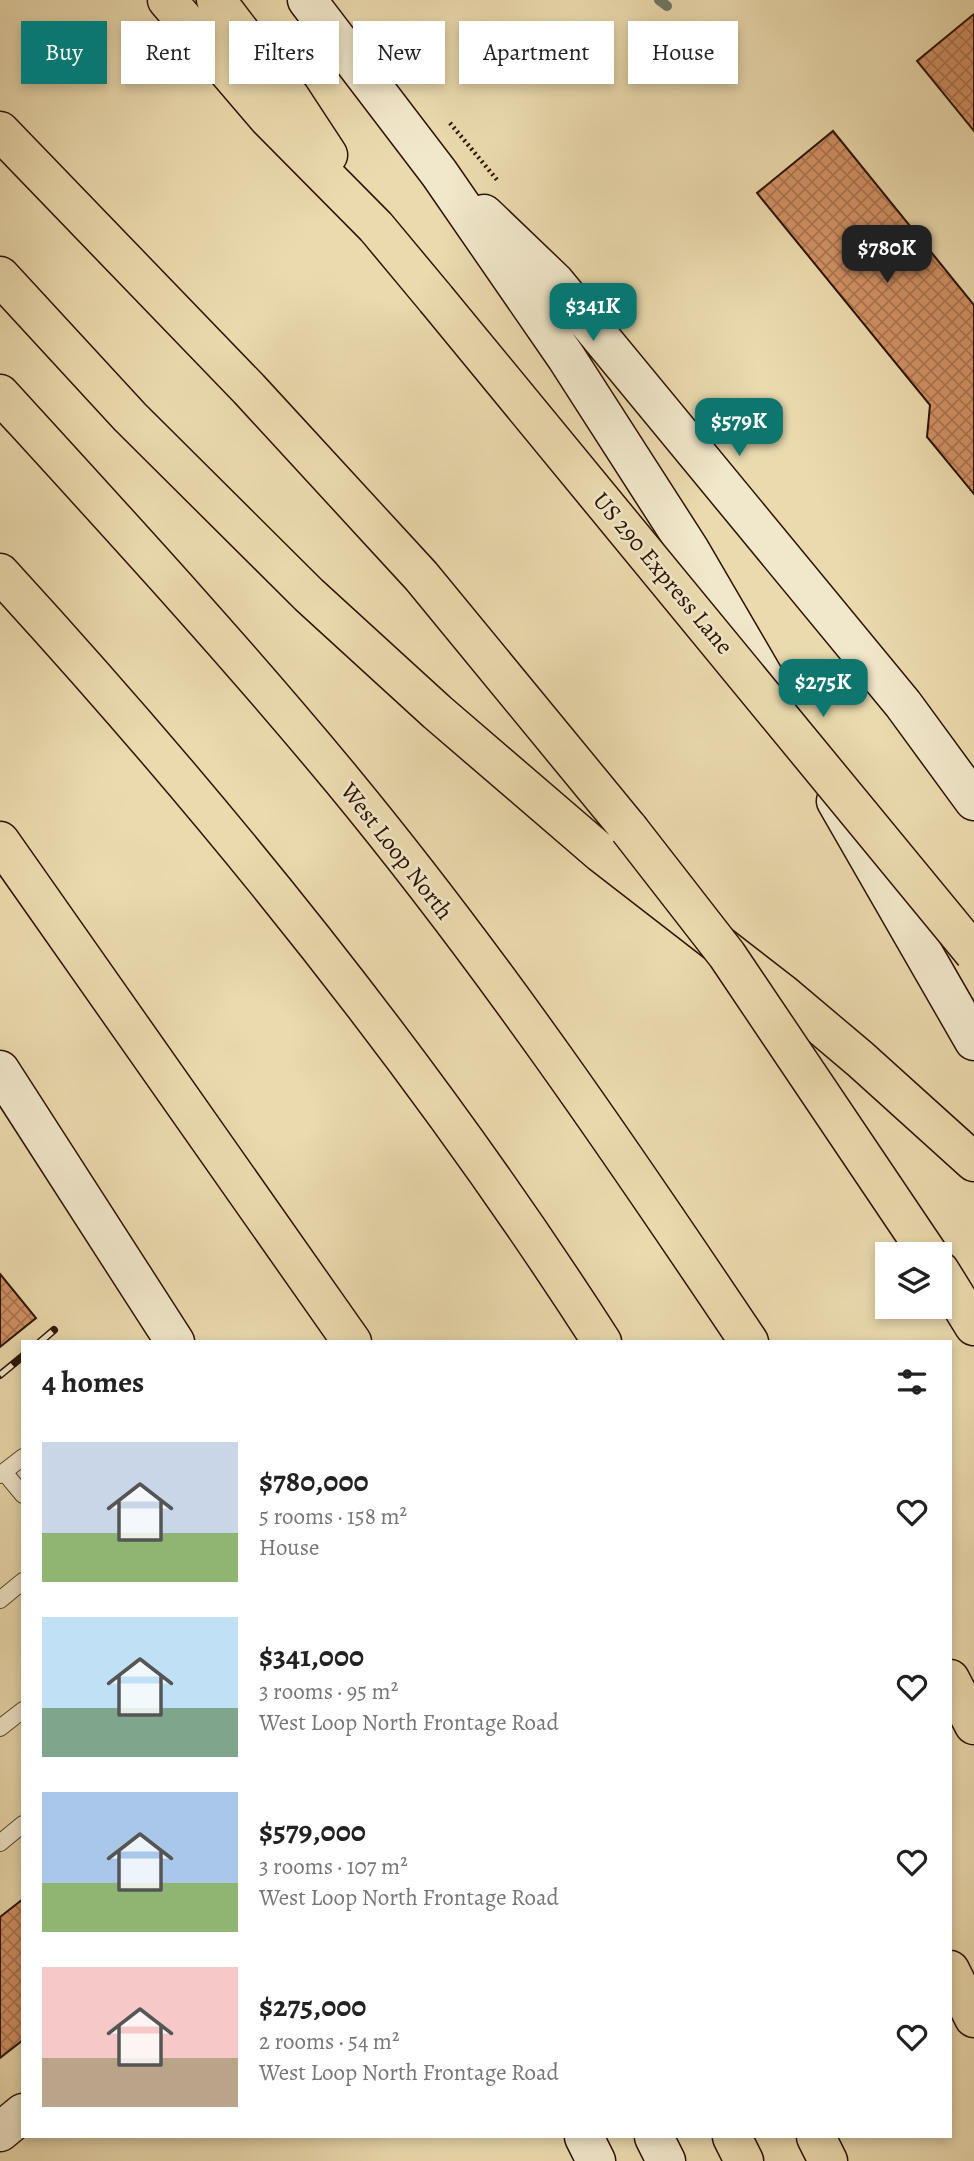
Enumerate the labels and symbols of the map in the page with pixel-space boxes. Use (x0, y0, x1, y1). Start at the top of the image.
pin: $780K (838, 226, 936, 285)
pin: $341K (544, 284, 642, 343)
pin: $579K (690, 398, 788, 458)
street label: US 290 Express Lane (586, 485, 740, 661)
pin: $275K (774, 660, 872, 719)
street label: West Loop North (333, 775, 461, 926)

